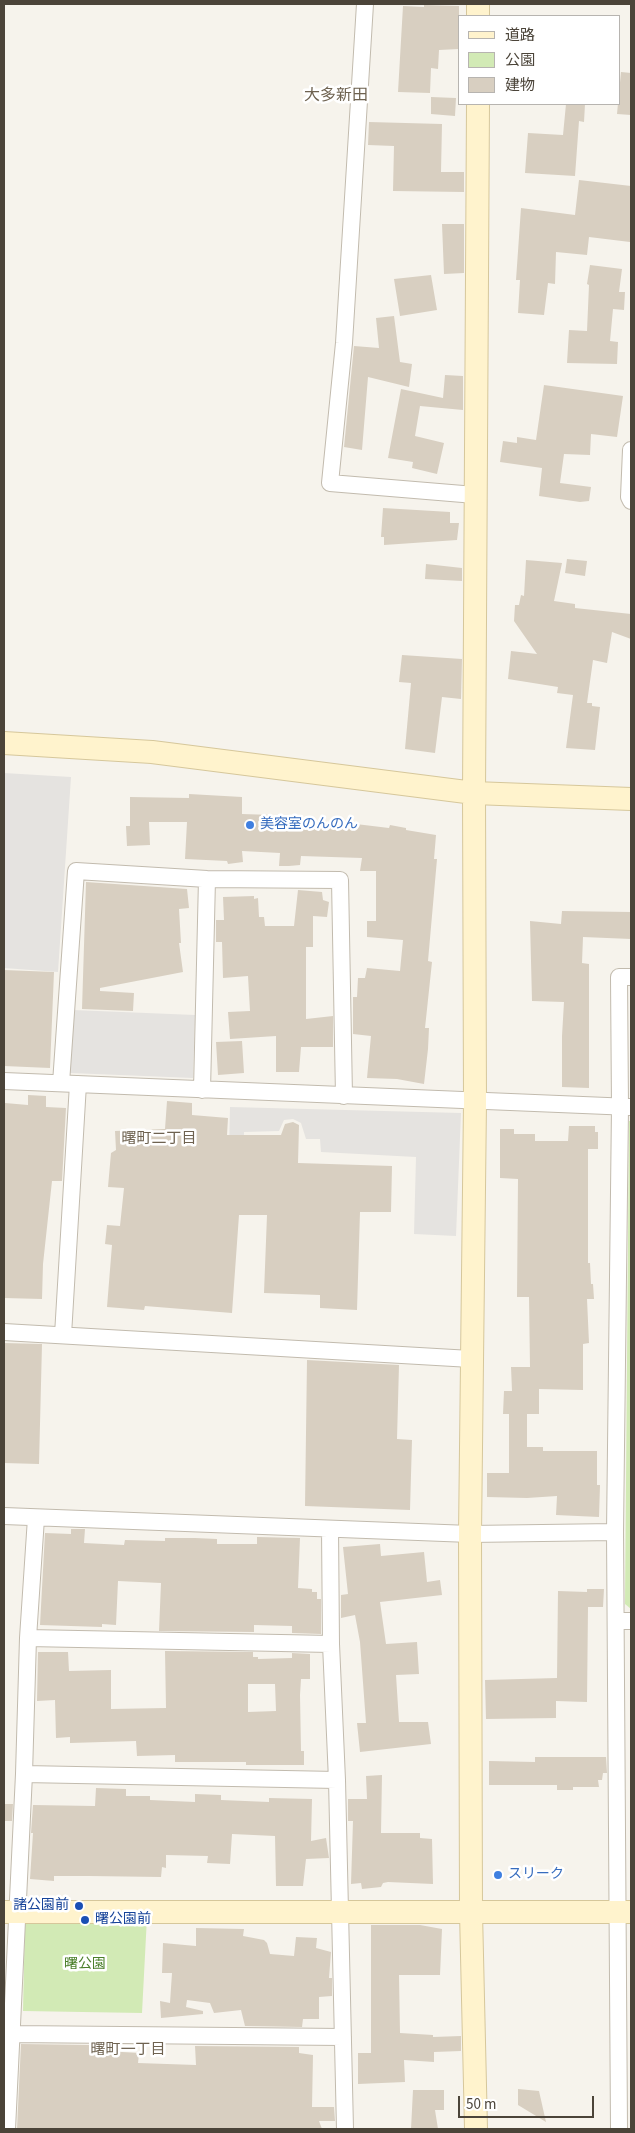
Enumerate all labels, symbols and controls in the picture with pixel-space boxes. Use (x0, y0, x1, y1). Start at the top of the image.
legend (458, 15, 620, 105)
text: 道路 (505, 25, 535, 46)
text: 公園 (505, 50, 535, 71)
text: 建物 (505, 75, 535, 96)
district label: 大多新田 (304, 86, 368, 106)
place label: 美容室のんのん (260, 817, 358, 833)
marker: 美容室のんのん (244, 819, 256, 831)
district label: 曙町二丁目 (122, 1131, 196, 1149)
place label: スリーク (508, 1867, 564, 1883)
marker: スリーク (492, 1869, 504, 1881)
place label: 諸公園前 (13, 1898, 69, 1914)
marker: 諸公園前 (73, 1900, 85, 1912)
place label: 曙公園前 (95, 1912, 151, 1928)
marker: 曙公園前 (79, 1914, 91, 1926)
park label: 曙公園 (64, 1957, 106, 1973)
district label: 曙町一丁目 (91, 2042, 165, 2060)
scale bar (460, 2086, 596, 2118)
text: 50 m (466, 2094, 496, 2115)

